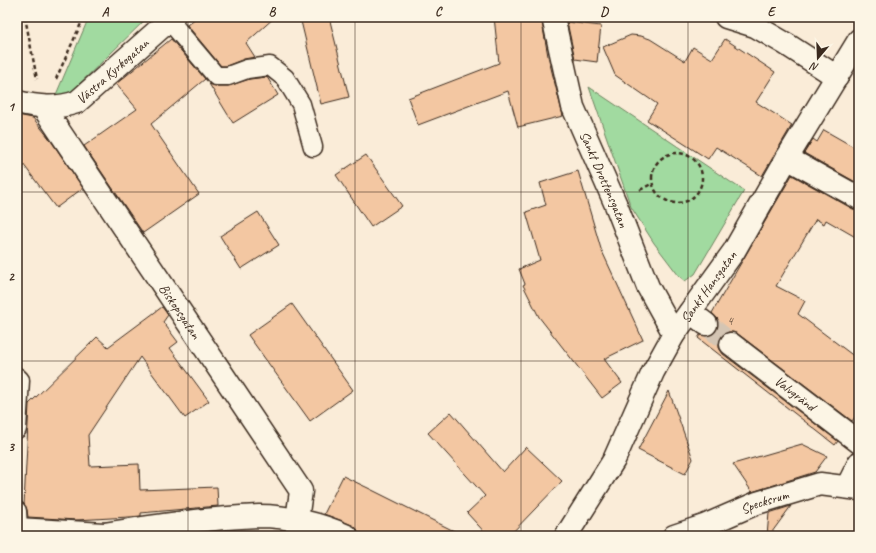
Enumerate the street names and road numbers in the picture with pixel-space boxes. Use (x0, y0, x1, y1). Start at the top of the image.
street label: Västra Kyrkogatan (73, 34, 153, 108)
street label: Sankt Drottensgatan (576, 129, 632, 231)
street label: Sankt Hansgatan (677, 247, 741, 326)
street label: Biskopsgatan (155, 281, 205, 343)
street label: Valvgränd (771, 373, 821, 416)
street label: Specksrum (738, 486, 792, 518)

